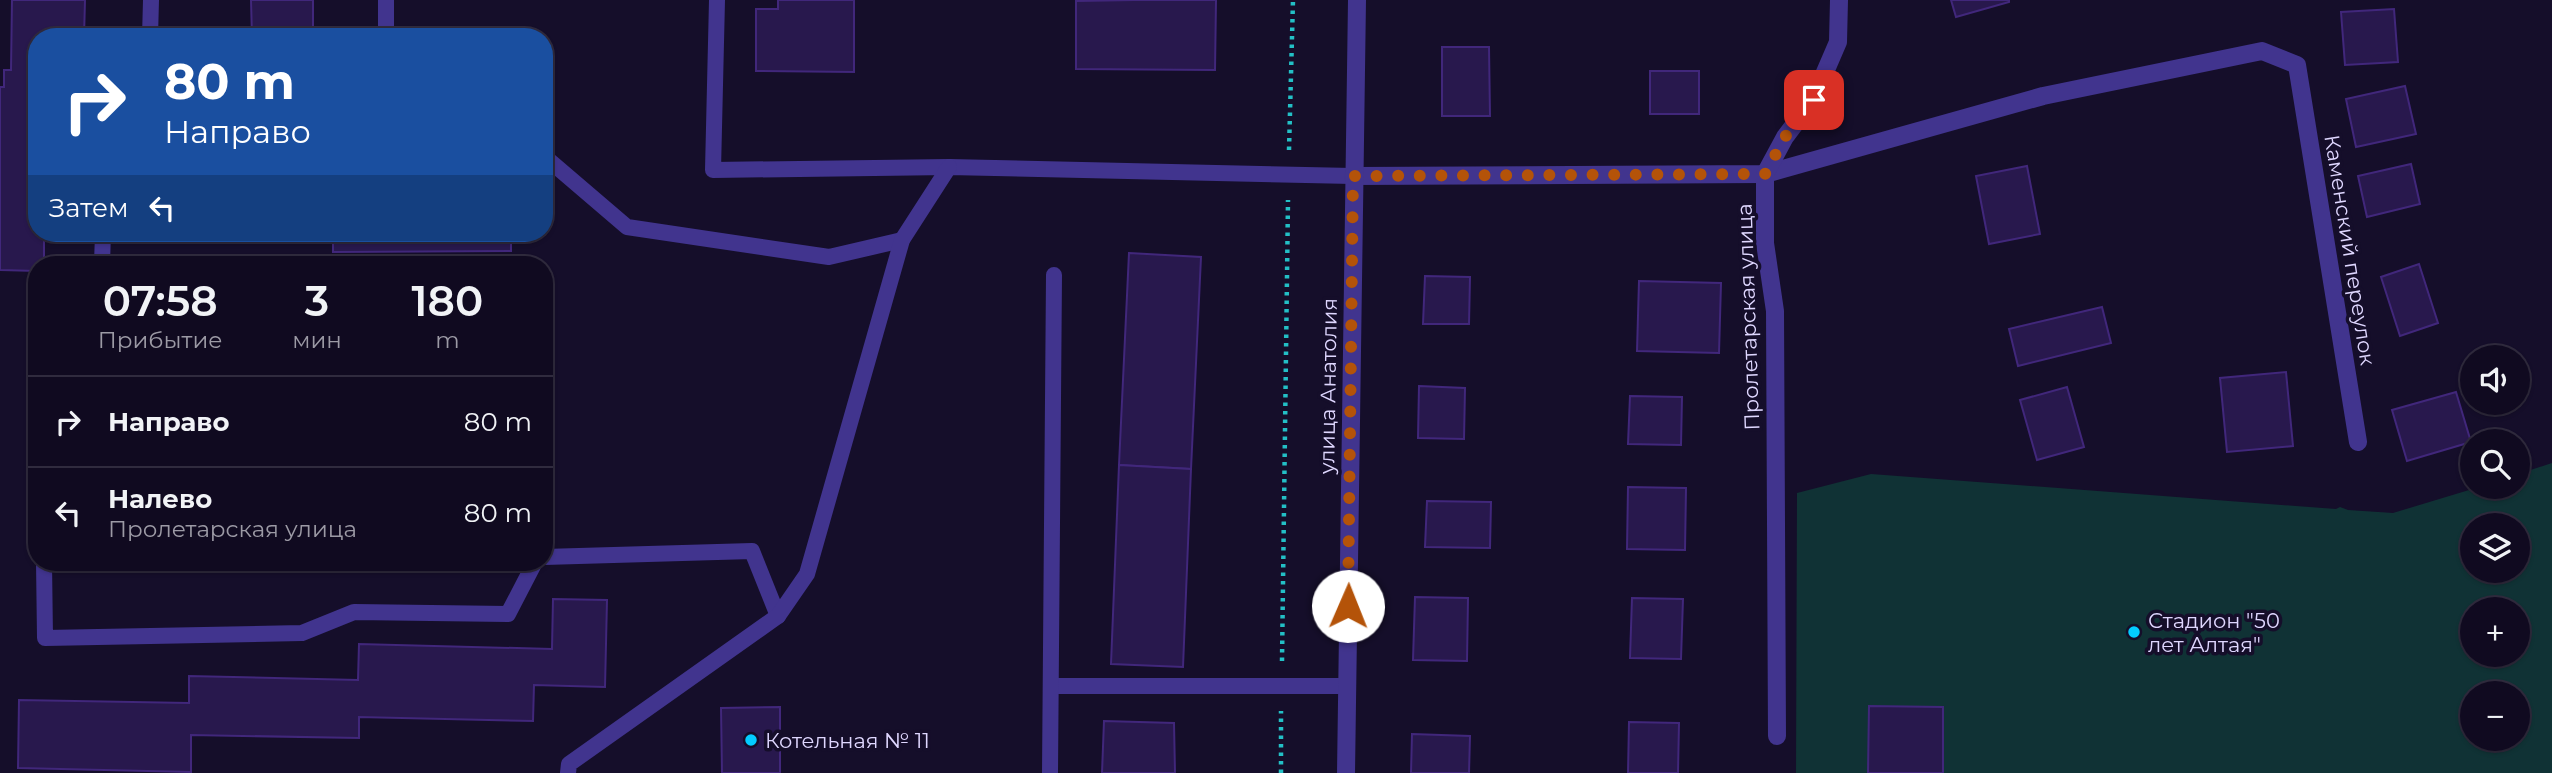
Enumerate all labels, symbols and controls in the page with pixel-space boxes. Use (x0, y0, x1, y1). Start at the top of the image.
text: 80 m (164, 52, 295, 111)
icon: right (49, 56, 140, 147)
pin (1784, 70, 1844, 130)
icon: arrive (1795, 81, 1833, 119)
text: Направо (164, 112, 311, 151)
street label: Каменский переулок (2319, 133, 2381, 367)
icon: left (143, 189, 181, 227)
text: Затем (49, 192, 129, 224)
street label: Пролетарская улица (1732, 203, 1764, 431)
text: 07:58 (103, 275, 218, 327)
text: 3 (305, 275, 329, 327)
text: 180 (412, 275, 483, 327)
street label: улица Анатолия (1314, 298, 1342, 475)
text: Прибытие (98, 326, 222, 354)
text: мин (292, 326, 342, 354)
text: m (435, 326, 460, 354)
map controls (2460, 345, 2530, 751)
button: sound (2460, 345, 2530, 415)
icon: right (49, 403, 87, 441)
text: Направо (108, 406, 229, 438)
text: 80 m (464, 406, 532, 438)
button: search (2460, 429, 2530, 499)
text: Налево (108, 483, 212, 515)
icon: left (49, 494, 87, 532)
text: 80 m (464, 497, 532, 529)
button: layers (2460, 513, 2530, 583)
text: Пролетарская улица (108, 515, 357, 543)
position arrow (1311, 569, 1385, 643)
button: + (2460, 597, 2530, 667)
place label: Стадион "50 лет Алтая" (2148, 608, 2280, 657)
marker: Стадион "50 лет Алтая" (2126, 624, 2142, 640)
button: − (2460, 681, 2530, 751)
place label: Котельная № 11 (765, 728, 930, 753)
marker: Котельная № 11 (743, 732, 759, 748)

